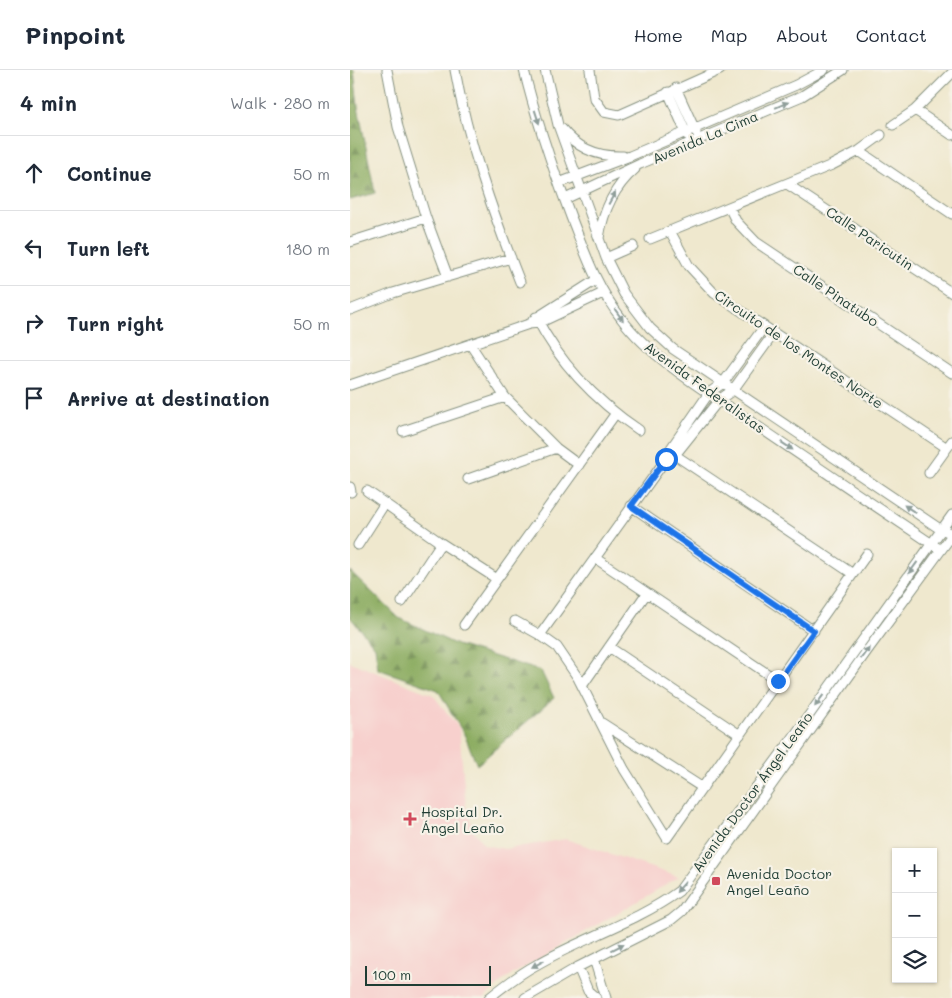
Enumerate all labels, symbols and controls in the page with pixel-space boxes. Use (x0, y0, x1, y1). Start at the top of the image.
text: Pinpoint (25, 19, 126, 50)
text: Home (634, 23, 683, 47)
text: Map (711, 23, 747, 47)
text: About (775, 23, 828, 47)
text: Contact (856, 23, 927, 47)
text: 4 min (20, 89, 77, 116)
text: Walk · 280 m (230, 92, 330, 113)
one-way arrow (775, 100, 789, 108)
street label: Avenida La Cima (649, 106, 761, 168)
one-way arrow (533, 110, 541, 125)
icon: ahead (20, 159, 48, 187)
text: Continue (67, 161, 152, 186)
text: 50 m (293, 163, 330, 184)
one-way arrow (608, 191, 617, 204)
street label: Calle Paricutin (823, 202, 917, 274)
icon: left (20, 234, 48, 262)
text: Turn left (67, 236, 150, 261)
text: 180 m (285, 238, 330, 259)
street label: Calle Pinatubo (790, 259, 882, 331)
street label: Circuito de los Montes Norte (711, 285, 887, 413)
one-way arrow (613, 308, 624, 321)
icon: right (20, 309, 48, 337)
text: Turn right (67, 311, 164, 336)
text: 50 m (293, 313, 330, 334)
street label: Avenida Federalistas (641, 337, 769, 437)
icon: arrive (20, 384, 48, 412)
text: Arrive at destination (67, 386, 270, 411)
one-way arrow (781, 441, 794, 451)
route start (655, 448, 678, 471)
one-way arrow (904, 504, 917, 514)
one-way arrow (909, 562, 919, 575)
one-way arrow (860, 646, 870, 660)
route end (767, 670, 790, 693)
one-way arrow (814, 694, 824, 707)
street label: Avenida Doctor Ángel Leaño (687, 708, 817, 876)
place label: Hospital Dr. Ángel Leaño (421, 802, 504, 837)
marker: Hospital Dr. Ángel Leaño (403, 812, 417, 826)
map controls (892, 848, 937, 983)
button: + (892, 848, 937, 893)
place label: Avenida Doctor Angel Leaño (726, 864, 832, 899)
marker: Avenida Doctor Angel Leaño (710, 875, 722, 887)
one-way arrow (675, 881, 686, 894)
button: − (892, 893, 937, 938)
button: layers (892, 938, 937, 983)
one-way arrow (611, 943, 625, 951)
one-way arrow (531, 960, 546, 968)
scale bar (365, 963, 491, 986)
text: 100 m (372, 965, 411, 984)

